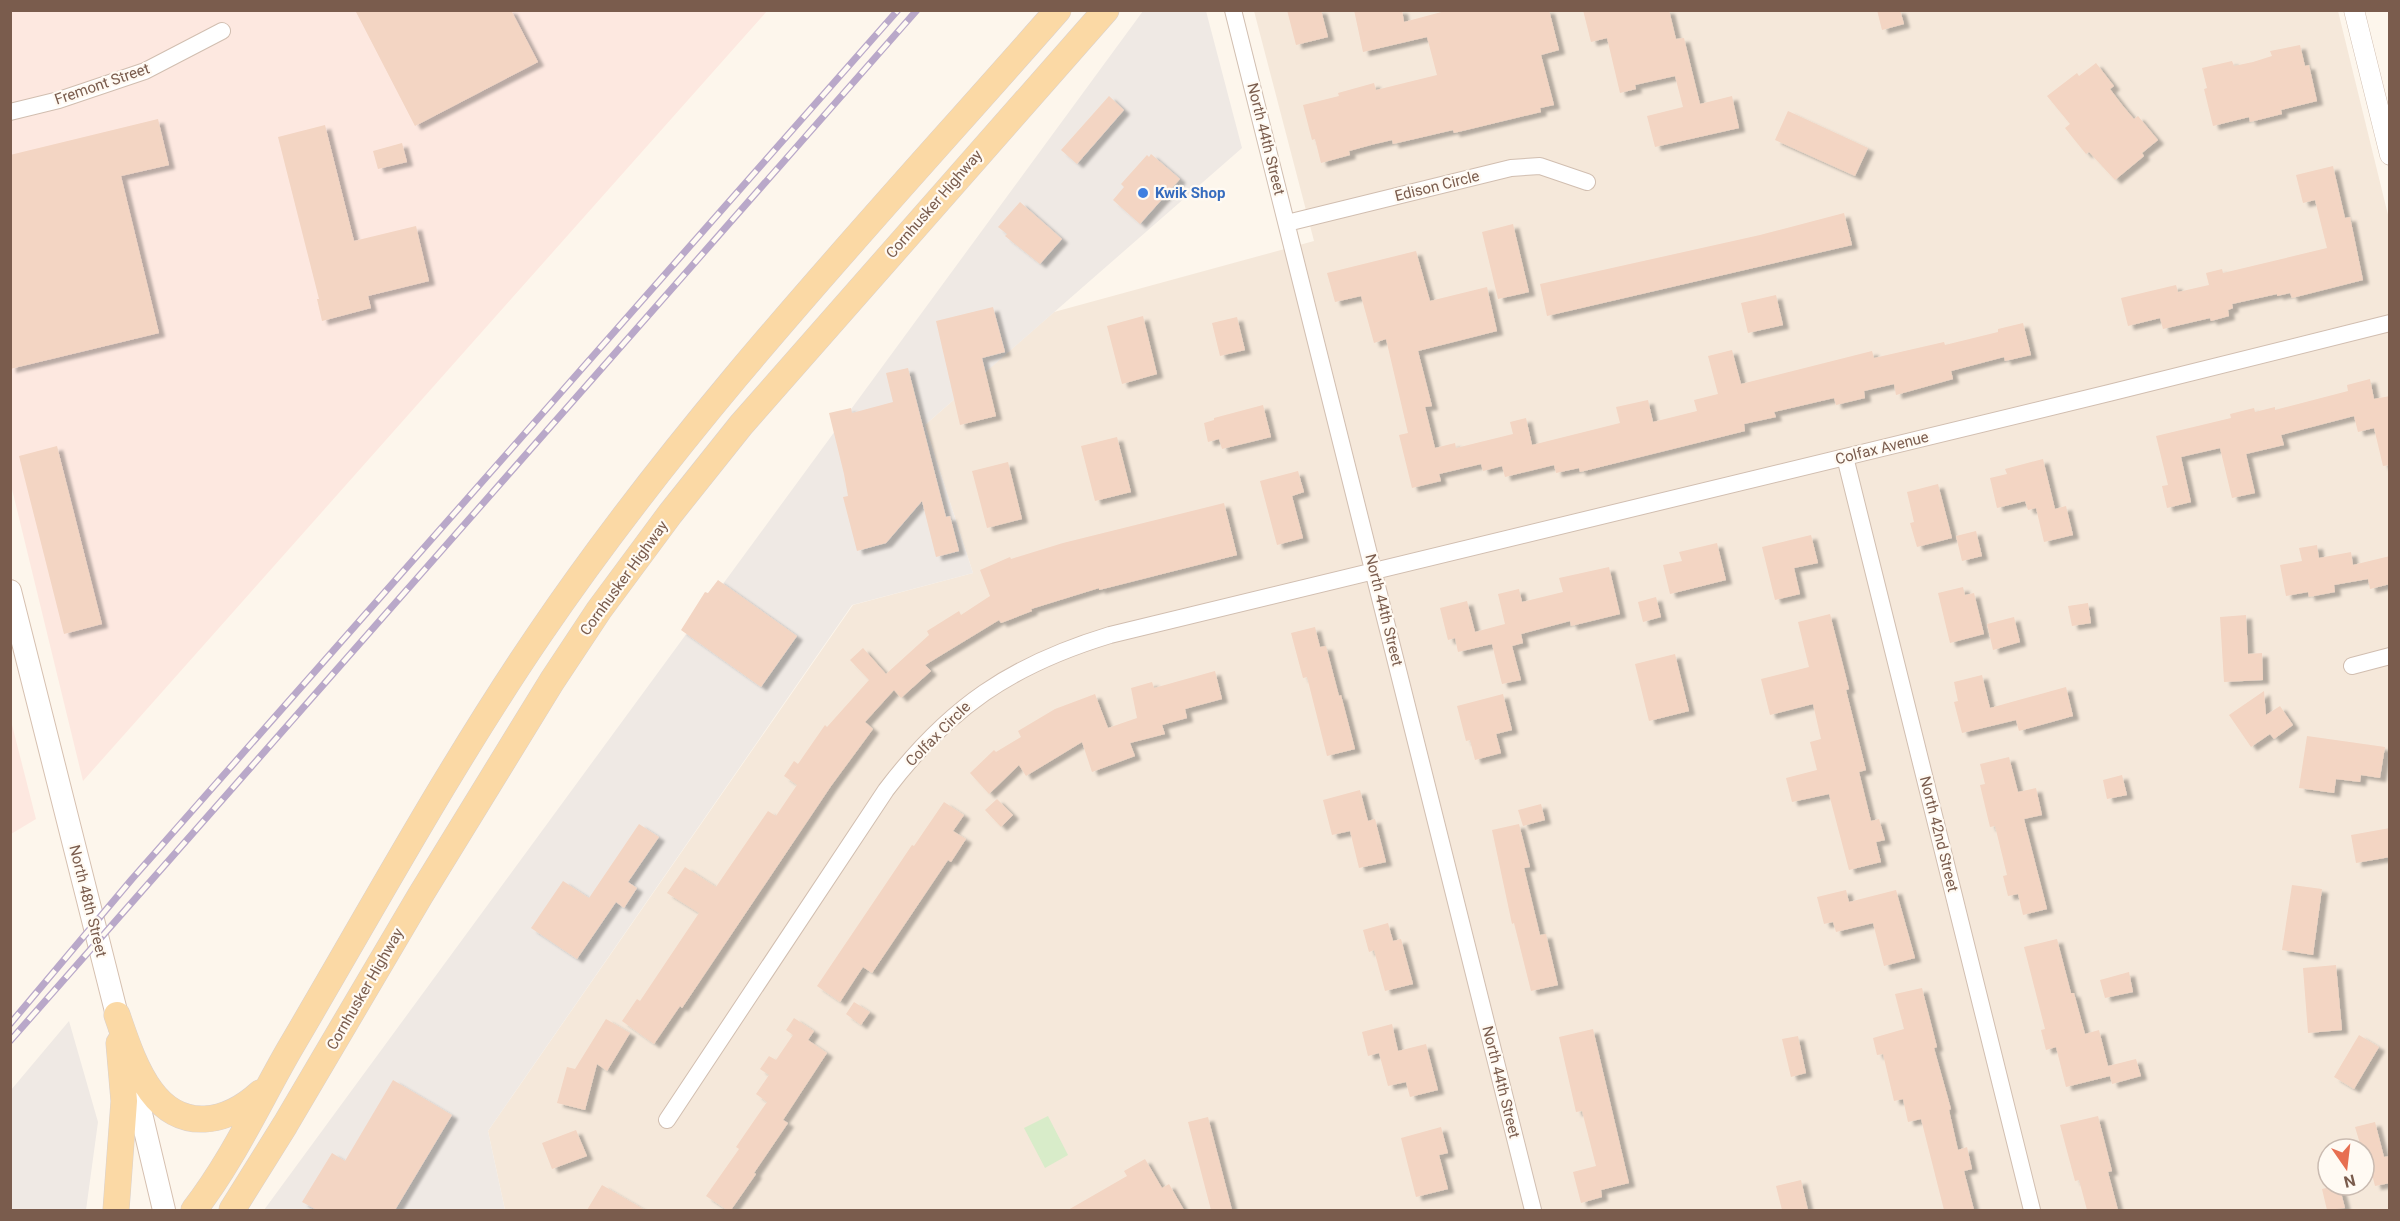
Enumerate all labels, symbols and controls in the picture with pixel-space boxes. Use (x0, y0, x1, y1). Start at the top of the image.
street label: Fremont Street (52, 59, 152, 109)
street label: North 44th Street (1243, 81, 1289, 197)
street label: Cornhusker Highway (882, 146, 986, 262)
street label: Edison Circle (1393, 167, 1481, 205)
place label: Kwik Shop (1155, 184, 1225, 202)
marker: Kwik Shop (1136, 186, 1150, 200)
street label: Colfax Avenue (1833, 428, 1931, 468)
street label: Cornhusker Highway (576, 517, 672, 639)
street label: North 44th Street (1361, 552, 1407, 668)
street label: Colfax Circle (902, 698, 974, 770)
street label: North 42nd Street (1916, 774, 1962, 894)
street label: North 48th Street (65, 843, 111, 959)
street label: Cornhusker Highway (323, 925, 407, 1053)
street label: North 44th Street (1478, 1024, 1524, 1140)
north arrow (2316, 1137, 2376, 1197)
text: N (2342, 1170, 2357, 1192)

